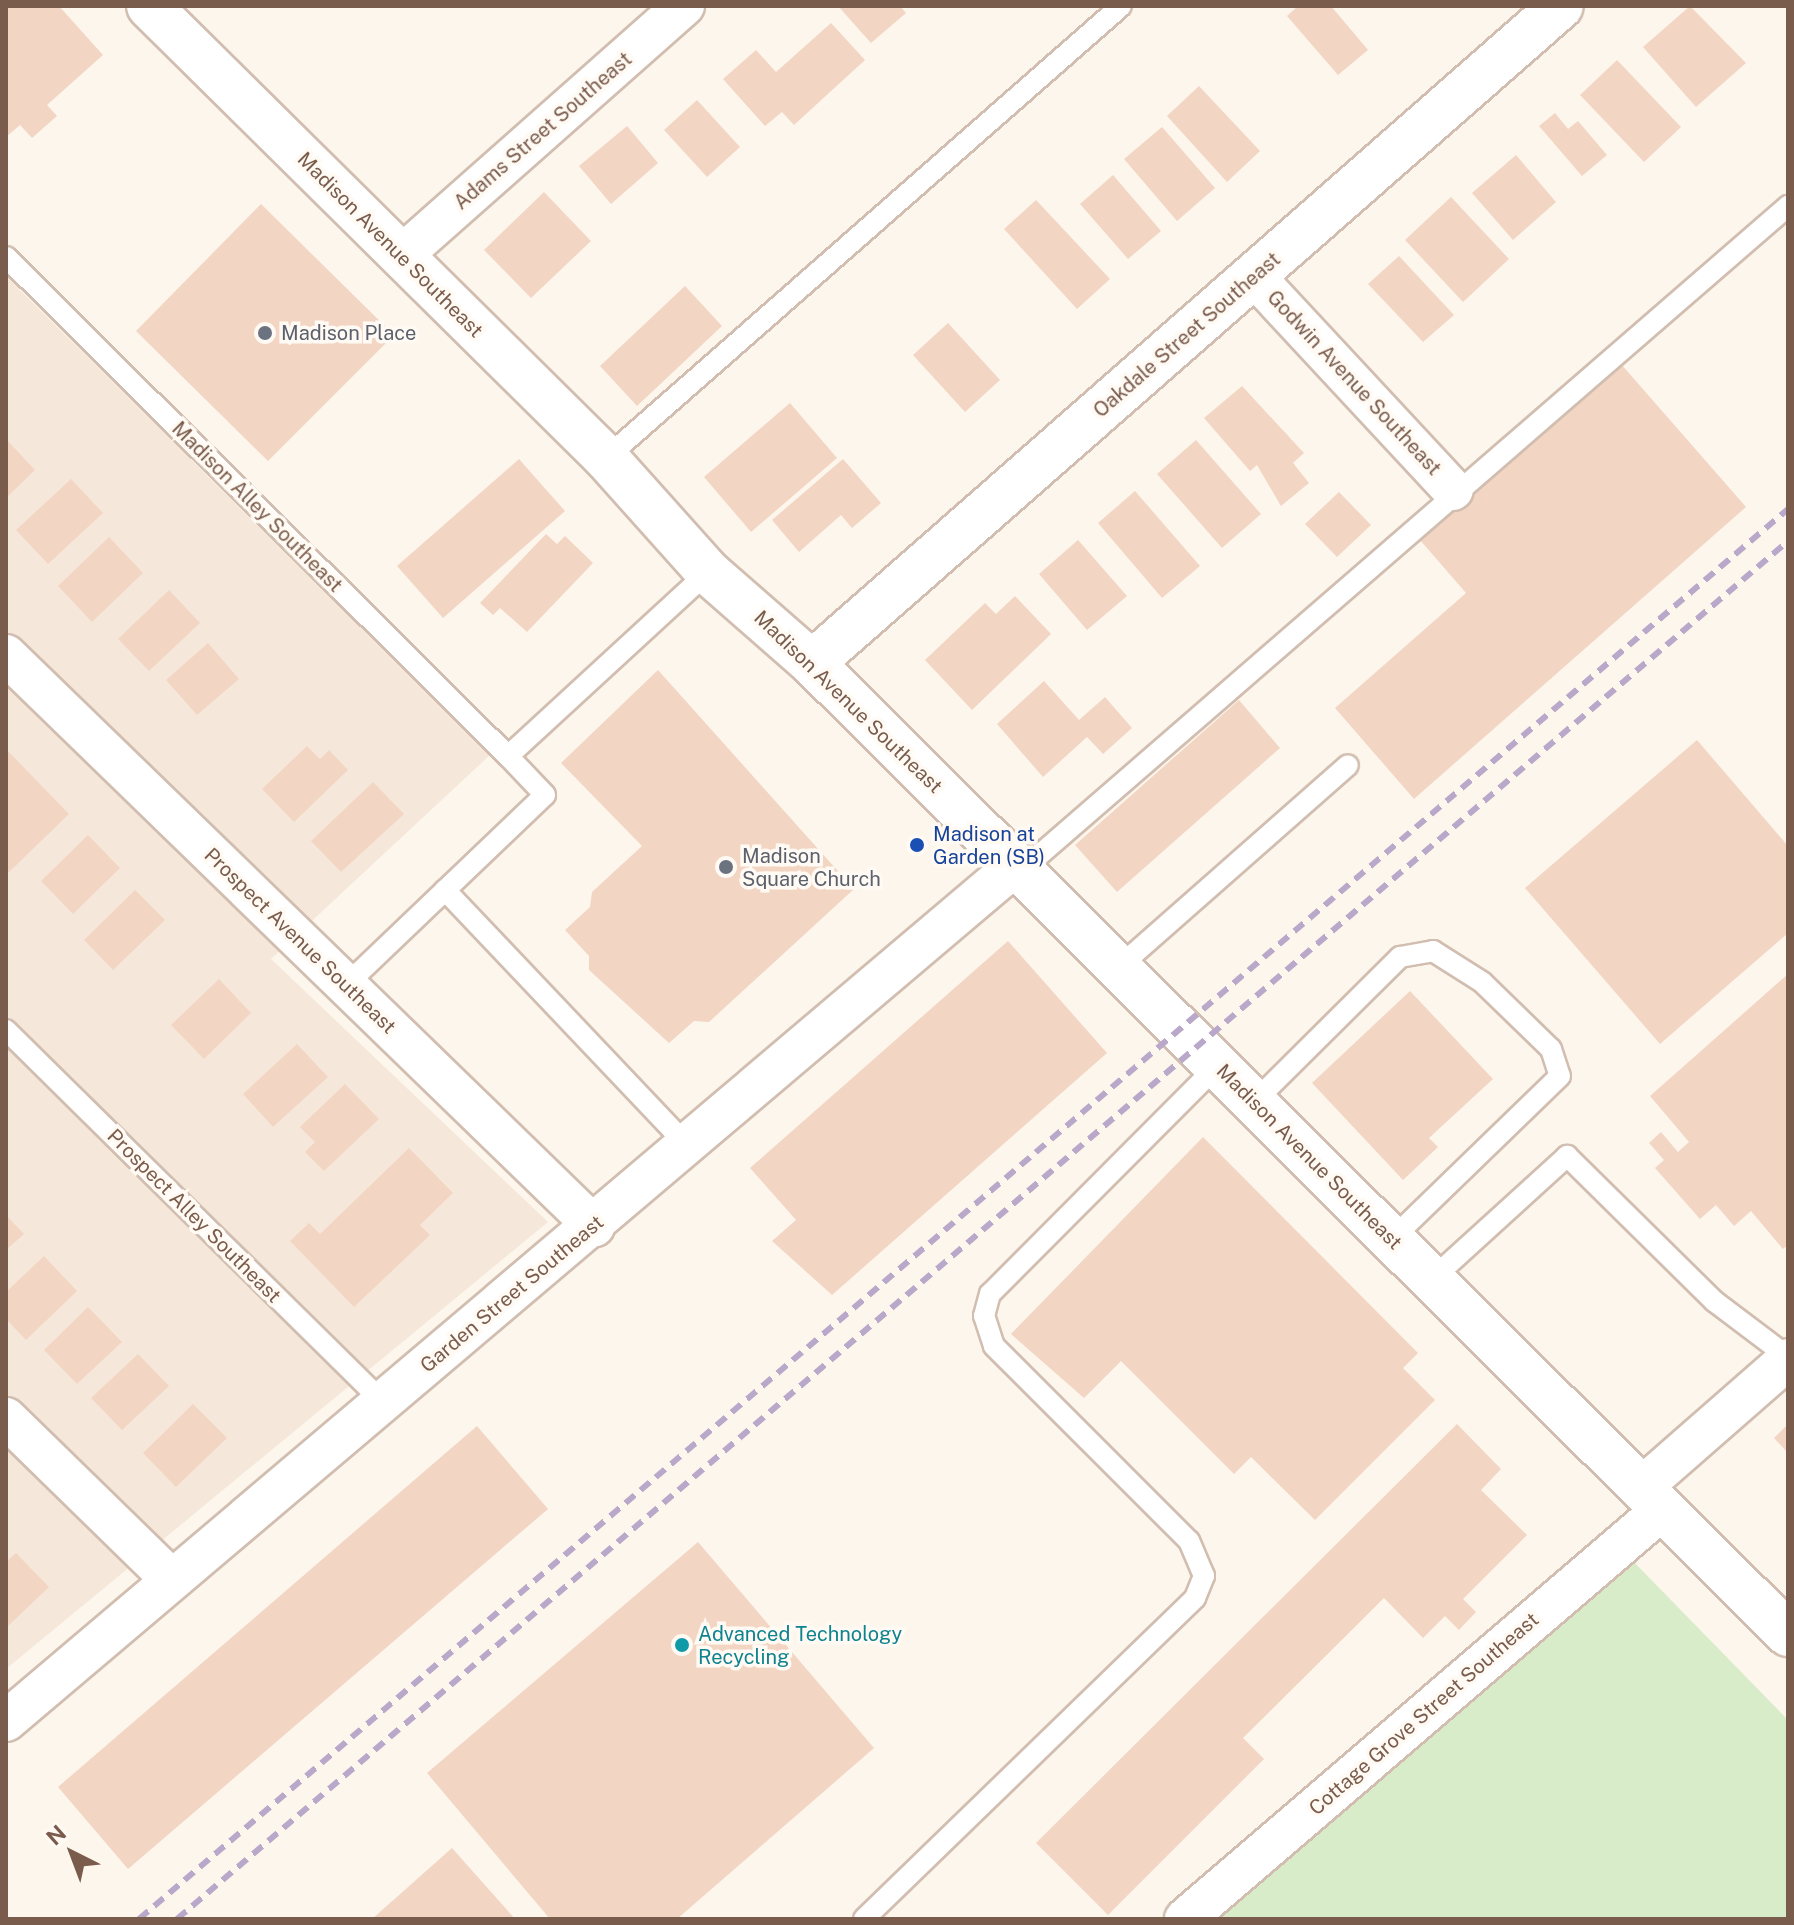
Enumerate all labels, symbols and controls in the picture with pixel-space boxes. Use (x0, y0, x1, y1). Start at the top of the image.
street label: Adams Street Southeast (449, 47, 637, 215)
street label: Madison Avenue Southeast (292, 147, 488, 343)
street label: Oakdale Street Southeast (1089, 247, 1285, 423)
street label: Godwin Avenue Southeast (1262, 286, 1446, 480)
place label: Madison Place (281, 321, 416, 345)
marker: Madison Place (256, 324, 274, 342)
street label: Madison Alley Southeast (167, 417, 347, 597)
street label: Madison Avenue Southeast (749, 606, 947, 798)
place label: Madison at Garden (SB) (933, 822, 1045, 869)
marker: Madison at Garden (SB) (908, 836, 926, 854)
street label: Prospect Avenue Southeast (199, 843, 401, 1039)
place label: Madison Square Church (742, 844, 881, 891)
marker: Madison Square Church (717, 858, 735, 876)
street label: Madison Avenue Southeast (1211, 1059, 1407, 1255)
street label: Prospect Alley Southeast (102, 1124, 286, 1308)
street label: Garden Street Southeast (416, 1210, 608, 1378)
street label: Cottage Grove Street Southeast (1304, 1608, 1544, 1820)
place label: Advanced Technology Recycling (698, 1622, 902, 1669)
marker: Advanced Technology Recycling (673, 1636, 691, 1654)
north arrow (32, 1813, 112, 1893)
text: N (41, 1820, 71, 1851)

